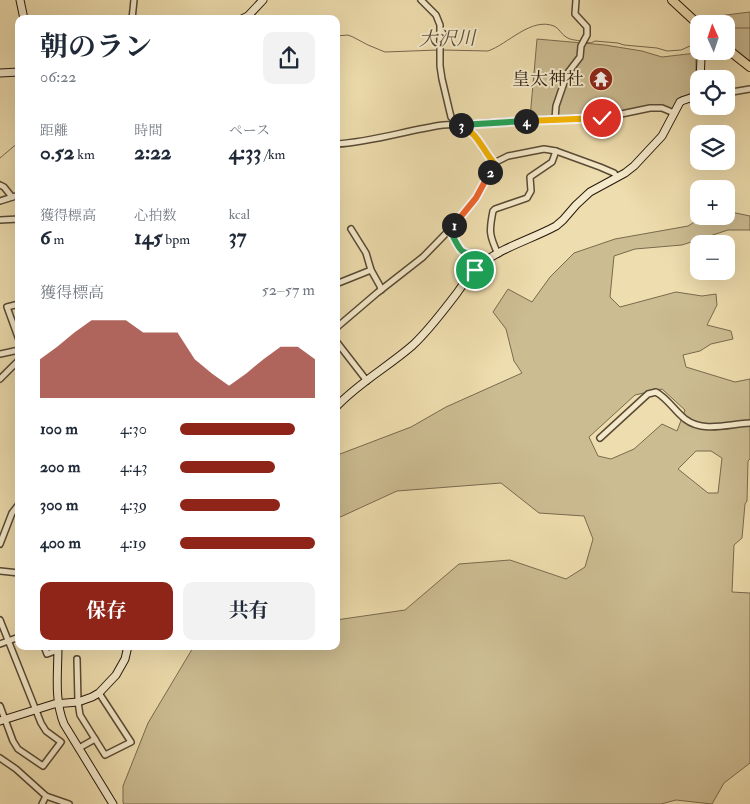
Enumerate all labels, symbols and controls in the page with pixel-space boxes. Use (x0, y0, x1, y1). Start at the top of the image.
north arrow (690, 15, 735, 60)
map controls (690, 15, 735, 280)
water label: 大沢川 (418, 26, 478, 51)
text: 朝のラン (40, 30, 152, 65)
button: share (263, 32, 315, 84)
temple icon: 皇太神社 (588, 66, 614, 92)
text: 06:22 (40, 67, 76, 87)
place label: 皇太神社 (512, 68, 584, 91)
button: locate (690, 70, 735, 115)
pin (581, 97, 623, 139)
icon: check (588, 104, 616, 132)
pin: 4 (514, 108, 538, 134)
pin: 3 (448, 112, 474, 138)
text: 4 (523, 113, 530, 130)
text: 3 (459, 117, 464, 134)
text: 距離 (40, 122, 68, 139)
text: 時間 (134, 122, 162, 139)
text: ペース (229, 122, 270, 139)
button: layers (690, 125, 735, 170)
text: 0.52 (40, 139, 74, 166)
text: 2:22 (134, 139, 171, 166)
text: 4:33 (229, 139, 261, 166)
text: km (74, 146, 95, 163)
text: /km (261, 146, 285, 163)
pin: 2 (478, 160, 502, 184)
text: 2 (487, 164, 494, 181)
button: + (690, 180, 735, 225)
text: kcal (229, 206, 250, 223)
text: 獲得標高 (40, 207, 96, 224)
text: 心拍数 (134, 207, 176, 224)
pin: 1 (442, 212, 466, 238)
text: 1 (452, 217, 457, 234)
text: 37 (229, 223, 246, 250)
text: 6 (40, 224, 51, 251)
text: 145 (134, 224, 162, 251)
text: m (51, 231, 64, 248)
text: bpm (162, 231, 190, 248)
button: − (690, 235, 735, 280)
pin (454, 249, 496, 291)
icon: arrive (461, 256, 489, 284)
text: 52–57 m (262, 280, 315, 300)
text: 獲得標高 (40, 283, 104, 303)
text: 100 m (40, 419, 78, 439)
text: 4:30 (120, 419, 147, 439)
text: 200 m (40, 457, 80, 477)
text: 4:43 (120, 457, 147, 477)
text: 300 m (40, 495, 78, 515)
text: 4:39 (120, 495, 147, 515)
text: 400 m (40, 533, 81, 553)
text: 4:19 (120, 533, 146, 553)
button: 保存 (40, 582, 173, 640)
button: 共有 (183, 582, 315, 640)

